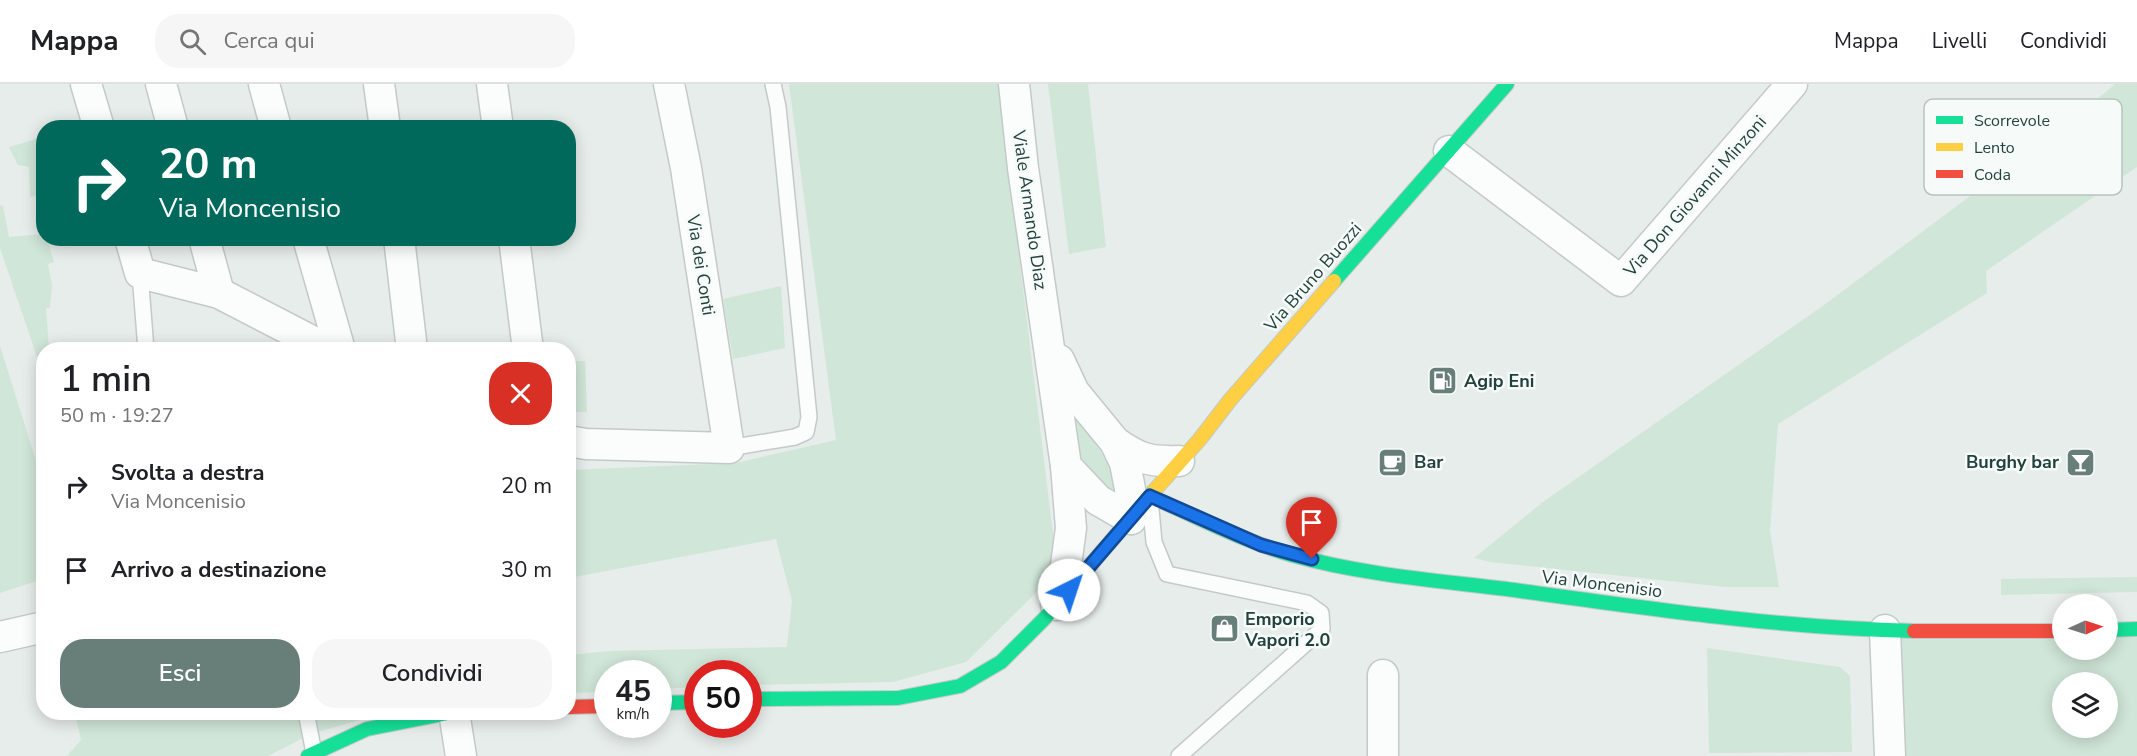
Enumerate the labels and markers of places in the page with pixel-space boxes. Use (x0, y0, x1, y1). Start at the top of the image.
fuel station icon: Agip Eni (1427, 365, 1459, 397)
place label: Agip Eni (1464, 369, 1534, 393)
cafe icon: Bar (1377, 446, 1409, 478)
bar icon: Burghy bar (2064, 446, 2096, 478)
place label: Bar (1414, 450, 1443, 474)
place label: Burghy bar (1966, 450, 2059, 474)
pin (1286, 497, 1337, 559)
place label: Emporio Vapori 2.0 (1244, 607, 1331, 652)
shop icon: Emporio Vapori 2.0 (1208, 613, 1240, 645)

